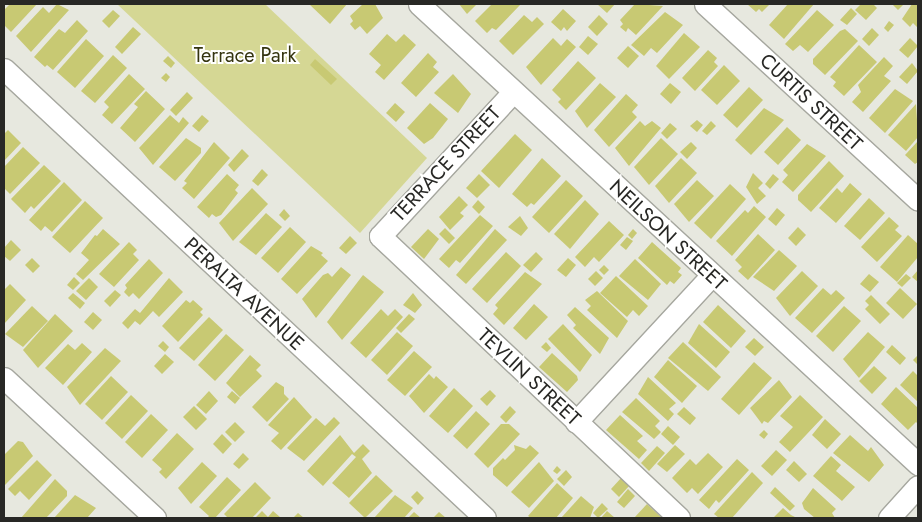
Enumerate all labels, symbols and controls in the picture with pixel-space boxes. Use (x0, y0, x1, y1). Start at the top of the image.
park label: Terrace Park (194, 43, 296, 67)
street label: CURTIS STREET (755, 48, 867, 156)
street label: TERRACE STREET (386, 101, 506, 227)
street label: NEILSON STREET (604, 175, 732, 295)
street label: PERALTA AVENUE (179, 232, 309, 356)
street label: TEVLIN STREET (473, 323, 585, 431)

